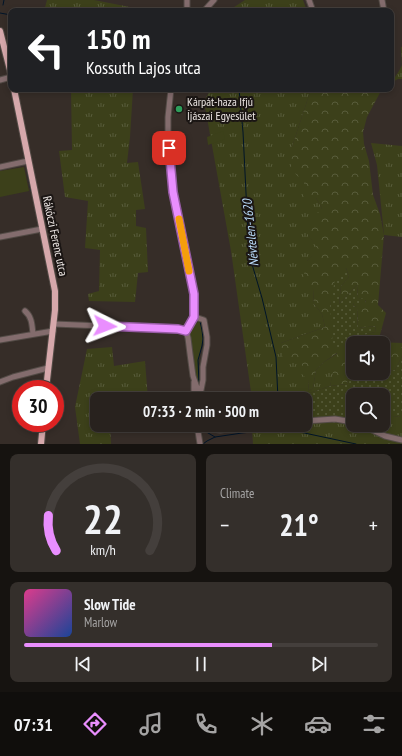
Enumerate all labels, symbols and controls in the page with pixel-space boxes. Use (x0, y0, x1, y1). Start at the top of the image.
text: 150 m (86, 20, 150, 57)
icon: left (20, 24, 72, 76)
text: Kossuth Lajos utca (86, 56, 201, 79)
place label: Kárpát-haza Ifjú Íjászai Egyesület (187, 94, 256, 123)
marker: Kárpát-haza Ifjú Íjászai Egyesület (174, 104, 184, 114)
pin (152, 131, 186, 165)
icon: arrive (158, 137, 180, 159)
street label: Rákóczi Ferenc utca (40, 195, 71, 277)
water label: Névtelen-1620 (238, 197, 262, 267)
position arrow (84, 305, 126, 347)
map controls (346, 336, 390, 432)
button: sound (346, 336, 390, 380)
speed limit sign: 30 (12, 380, 64, 432)
button: search (346, 388, 390, 432)
text: 07:33 · 2 min · 500 m (143, 402, 259, 421)
text: Climate (220, 485, 254, 502)
text: 22 (83, 492, 123, 545)
text: 21° (279, 505, 319, 544)
text: − (220, 511, 229, 539)
text: + (369, 511, 378, 539)
text: km/h (90, 540, 116, 559)
text: Slow Tide (84, 595, 136, 614)
text: Marlow (84, 614, 117, 631)
icon: previous (72, 653, 94, 675)
icon: pause (190, 653, 212, 675)
icon: next (308, 653, 330, 675)
icon: directions (81, 710, 109, 738)
icon: music (137, 710, 165, 738)
icon: phone (192, 710, 220, 738)
icon: climate (248, 710, 276, 738)
icon: car (304, 710, 332, 738)
icon: filters (360, 710, 388, 738)
text: 07:31 (14, 713, 53, 736)

